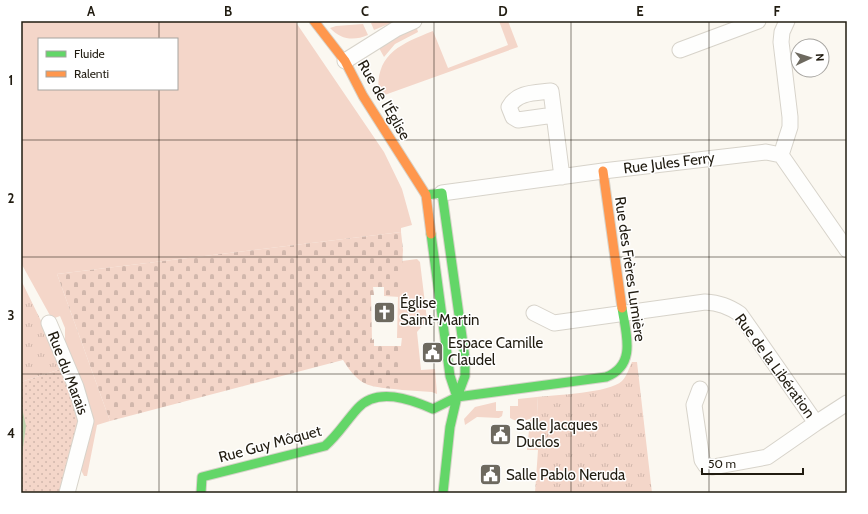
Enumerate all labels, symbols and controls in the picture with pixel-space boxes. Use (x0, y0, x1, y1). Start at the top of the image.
text: A (87, 3, 96, 19)
text: B (224, 3, 232, 19)
text: C (361, 3, 369, 19)
text: D (498, 3, 508, 19)
text: E (636, 3, 644, 19)
text: F (774, 3, 781, 19)
legend (38, 38, 178, 90)
north arrow (790, 38, 830, 78)
text: Fluide (74, 46, 105, 61)
text: N (813, 53, 827, 62)
street label: Rue de l'Église (354, 56, 415, 143)
text: Ralenti (74, 66, 109, 81)
text: 1 (9, 72, 13, 88)
street label: Rue Jules Ferry (622, 148, 716, 178)
text: 2 (8, 190, 15, 206)
street label: Rue des Frères Lumière (611, 195, 649, 343)
place label: Église Saint-Martin (400, 293, 479, 329)
church icon: Église Saint-Martin (372, 299, 398, 325)
text: 3 (7, 307, 15, 323)
street label: Rue de la Libération (731, 310, 819, 422)
street label: Rue du Marais (44, 329, 92, 417)
place label: Espace Camille Claudel (448, 334, 544, 369)
public building icon: Espace Camille Claudel (420, 339, 446, 365)
place label: Salle Jacques Duclos (516, 416, 598, 451)
public building icon: Salle Jacques Duclos (487, 421, 513, 447)
street label: Rue Guy Môquet (217, 422, 323, 466)
text: 4 (7, 425, 15, 441)
scale bar (702, 450, 803, 476)
text: 50 m (708, 456, 736, 471)
public building icon: Salle Pablo Neruda (477, 462, 503, 488)
place label: Salle Pablo Neruda (506, 466, 626, 484)

